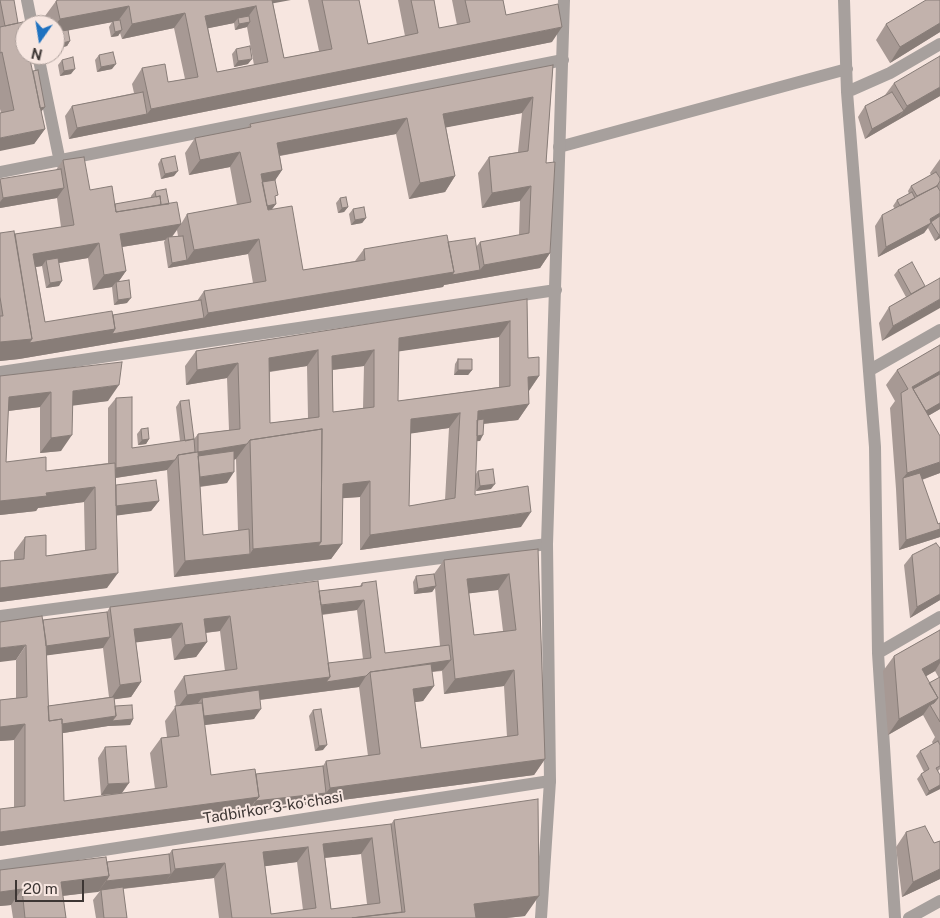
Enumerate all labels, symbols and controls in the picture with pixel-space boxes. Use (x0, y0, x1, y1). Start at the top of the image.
north arrow (15, 15, 65, 65)
text: N (30, 45, 44, 63)
street label: Tadbirkor 3-koʻchasi (202, 788, 344, 828)
scale bar (18, 870, 86, 902)
text: 20 m (23, 880, 58, 897)

